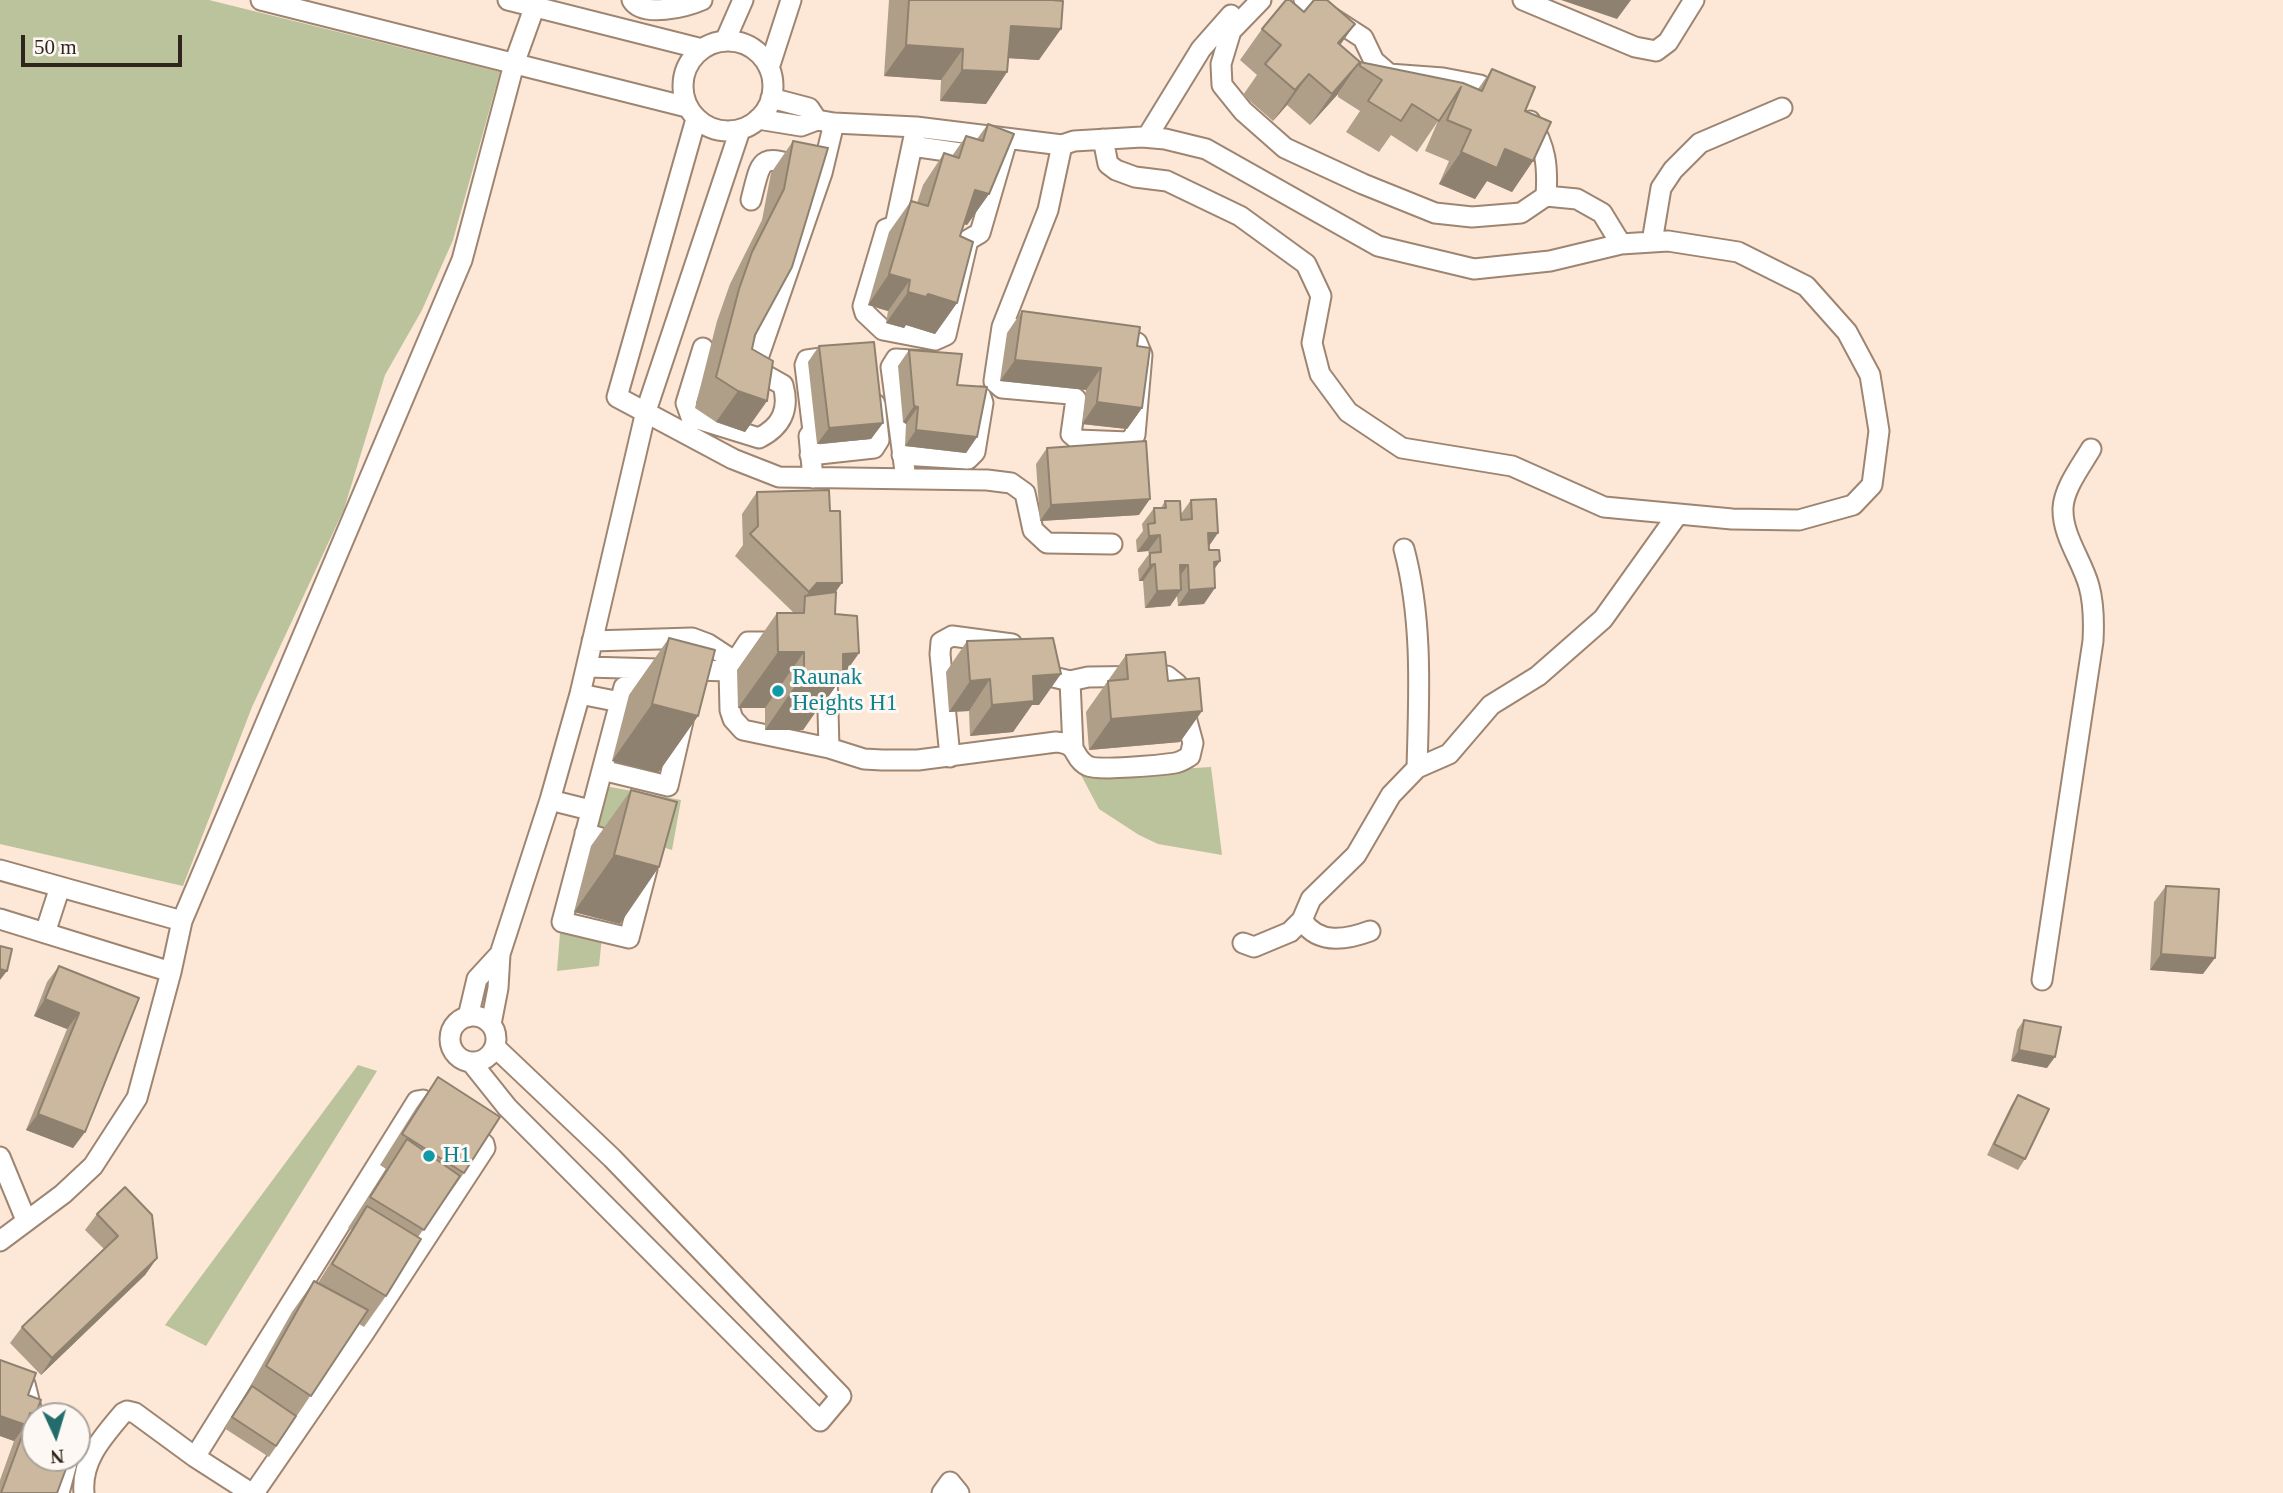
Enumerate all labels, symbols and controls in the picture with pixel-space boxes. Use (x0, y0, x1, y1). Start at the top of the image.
scale bar (24, 21, 186, 65)
text: 50 m (34, 35, 77, 59)
place label: Raunak Heights H1 (792, 664, 897, 718)
marker: Raunak Heights H1 (770, 683, 786, 699)
place label: H1 (443, 1142, 471, 1170)
marker: H1 (421, 1148, 437, 1164)
north arrow (21, 1402, 91, 1472)
text: N (50, 1445, 65, 1467)

